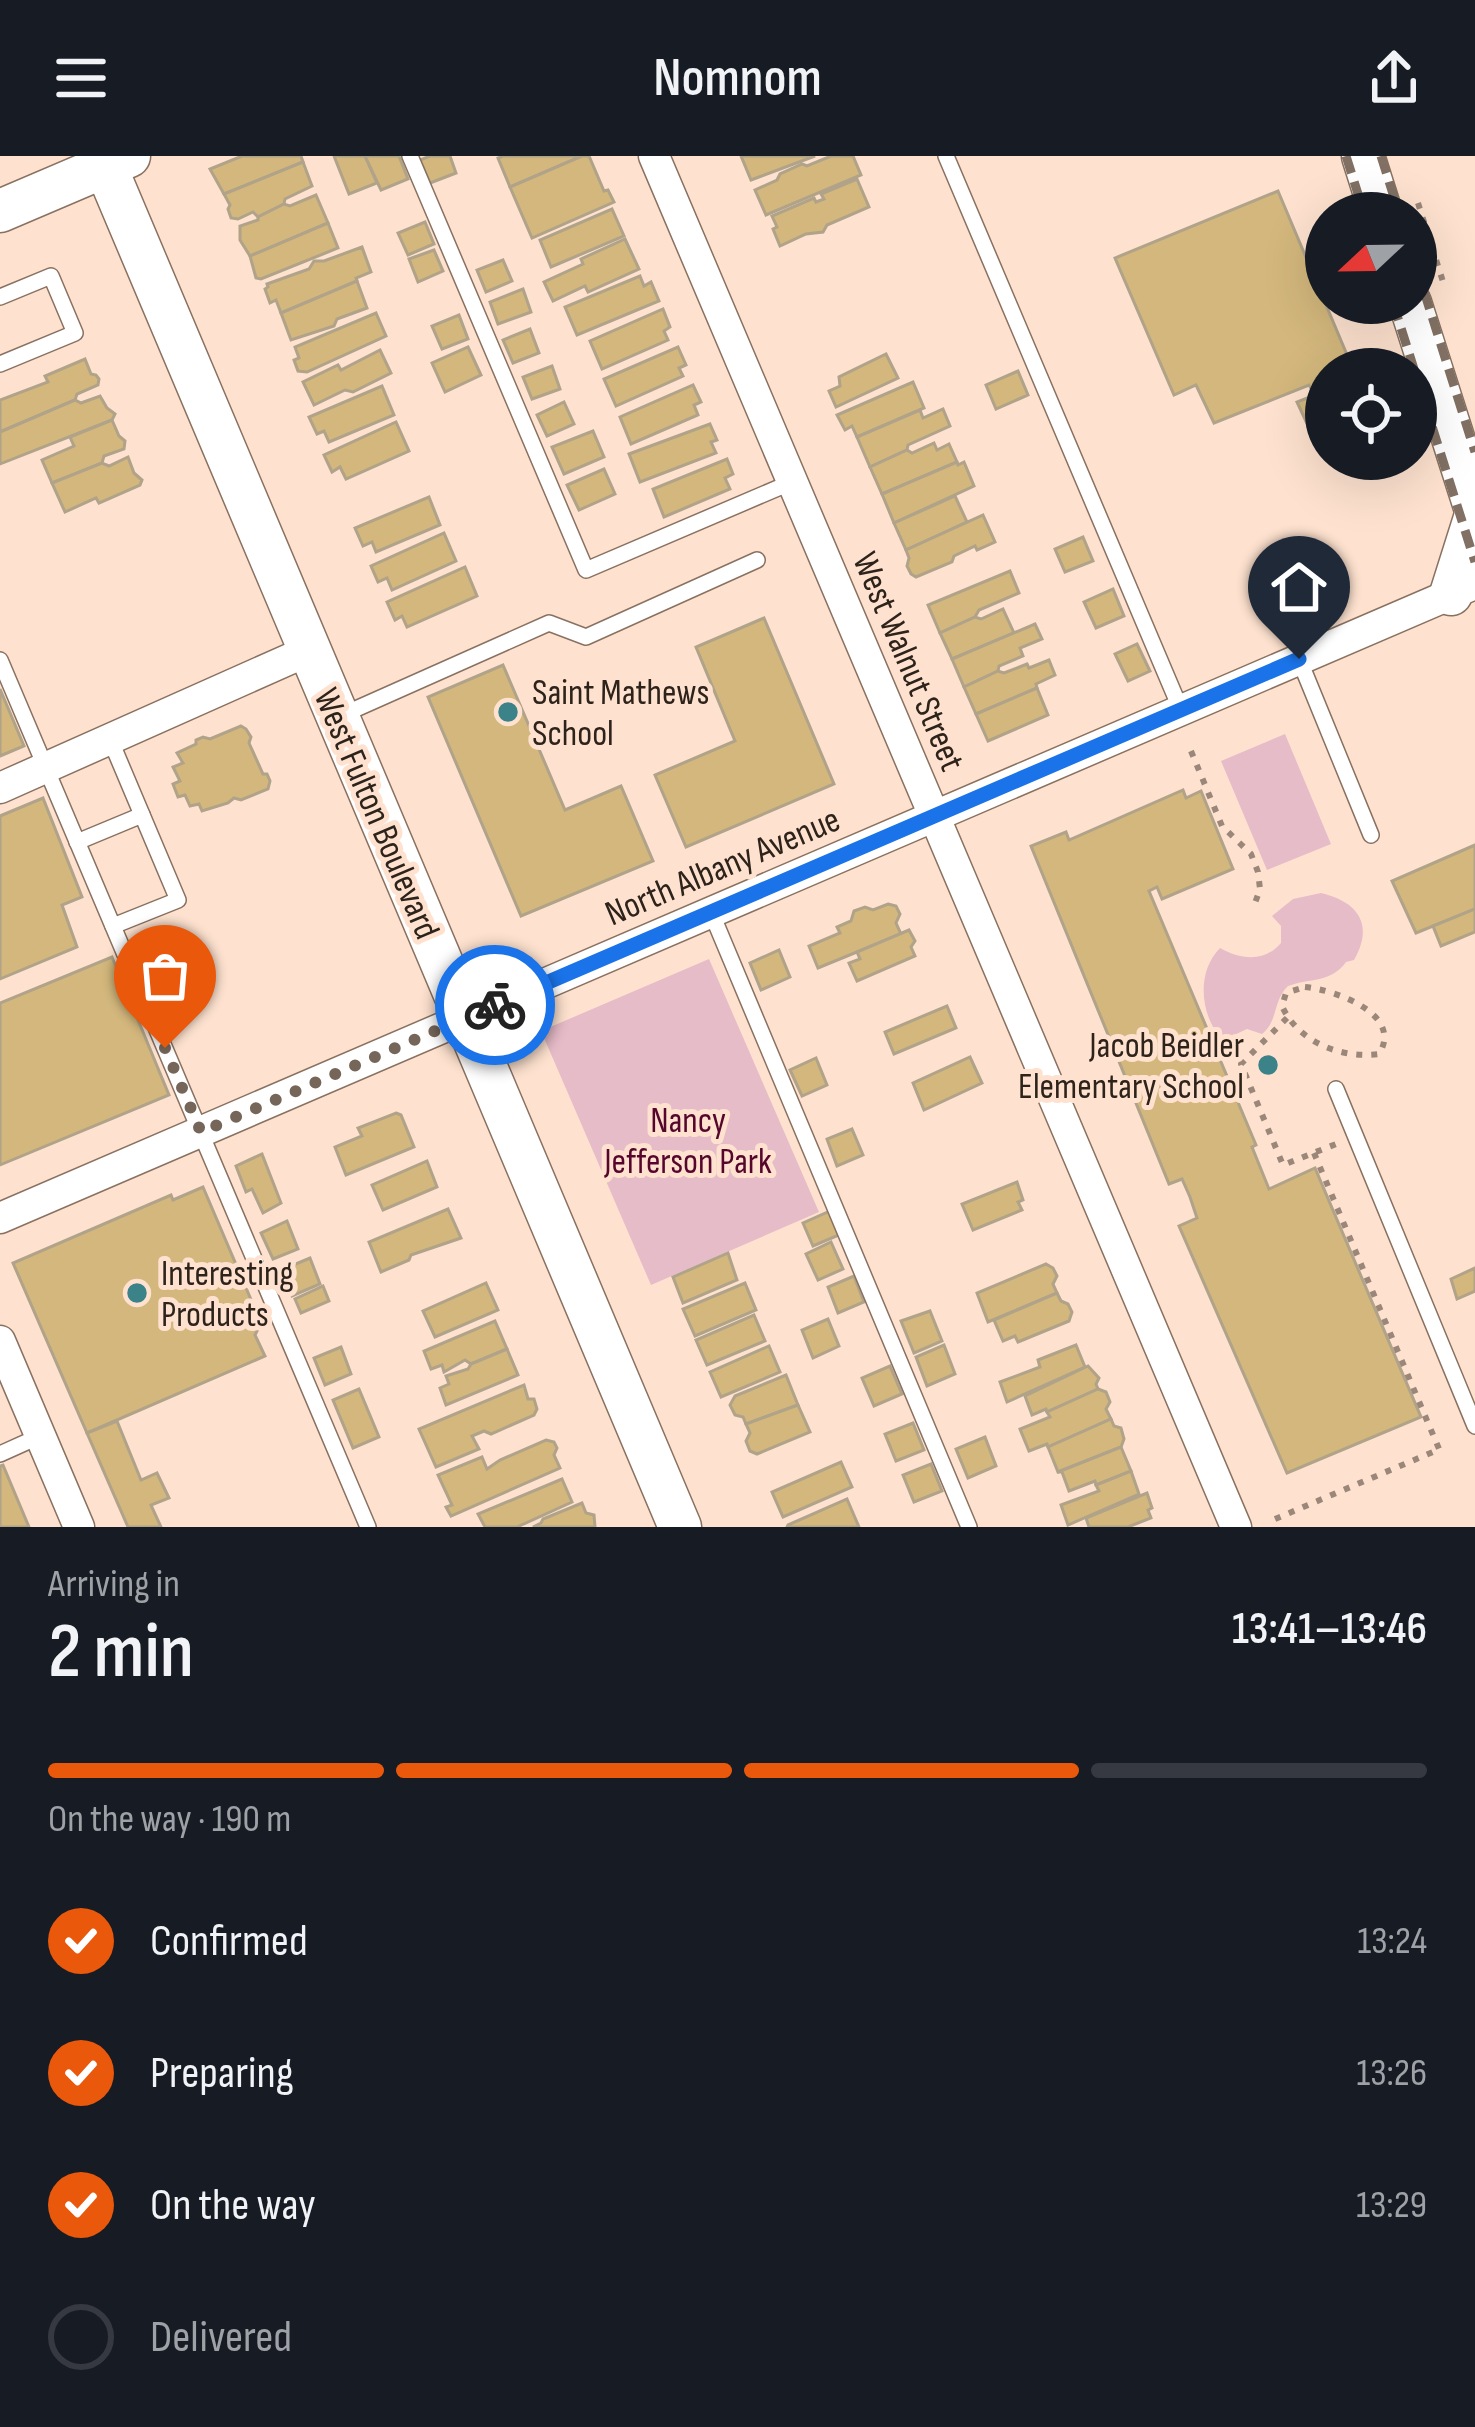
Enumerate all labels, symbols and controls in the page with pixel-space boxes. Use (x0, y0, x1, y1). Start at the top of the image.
icon: menu (48, 45, 114, 111)
icon: share (1361, 45, 1427, 111)
text: Nomnom (653, 46, 822, 111)
north arrow (1305, 192, 1437, 324)
map controls (1305, 192, 1437, 480)
button: locate (1305, 348, 1437, 480)
pin (1248, 536, 1350, 659)
street label: West Walnut Street (842, 546, 973, 778)
icon: home (1266, 554, 1332, 620)
place label: Saint Mathews School (532, 672, 709, 756)
street label: West Fulton Boulevard (304, 682, 448, 946)
marker: Saint Mathews School (495, 699, 521, 725)
street label: North Albany Avenue (599, 799, 847, 936)
pin (114, 925, 216, 1048)
icon: bag (132, 943, 198, 1009)
courier (435, 945, 555, 1065)
icon: bike (462, 972, 528, 1038)
place label: Jacob Beidler Elementary School (1018, 1025, 1244, 1109)
marker: Jacob Beidler Elementary School (1255, 1052, 1281, 1078)
park label: Nancy Jefferson Park (603, 1100, 772, 1184)
place label: Interesting Products (161, 1253, 294, 1337)
marker: Interesting Products (124, 1280, 150, 1306)
text: Arriving in (48, 1561, 180, 1608)
text: 13:41–13:46 (1232, 1602, 1427, 1657)
text: 2 min (48, 1606, 194, 1699)
text: On the way · 190 m (48, 1796, 291, 1843)
icon: check (48, 1908, 114, 1974)
text: Confirmed (150, 1914, 308, 1969)
text: 13:24 (1358, 1918, 1427, 1965)
icon: check (48, 2040, 114, 2106)
text: Preparing (150, 2046, 294, 2101)
text: 13:26 (1356, 2050, 1427, 2097)
icon: check (48, 2172, 114, 2238)
text: On the way (150, 2178, 316, 2233)
text: 13:29 (1356, 2182, 1427, 2229)
text: Delivered (150, 2310, 292, 2365)

